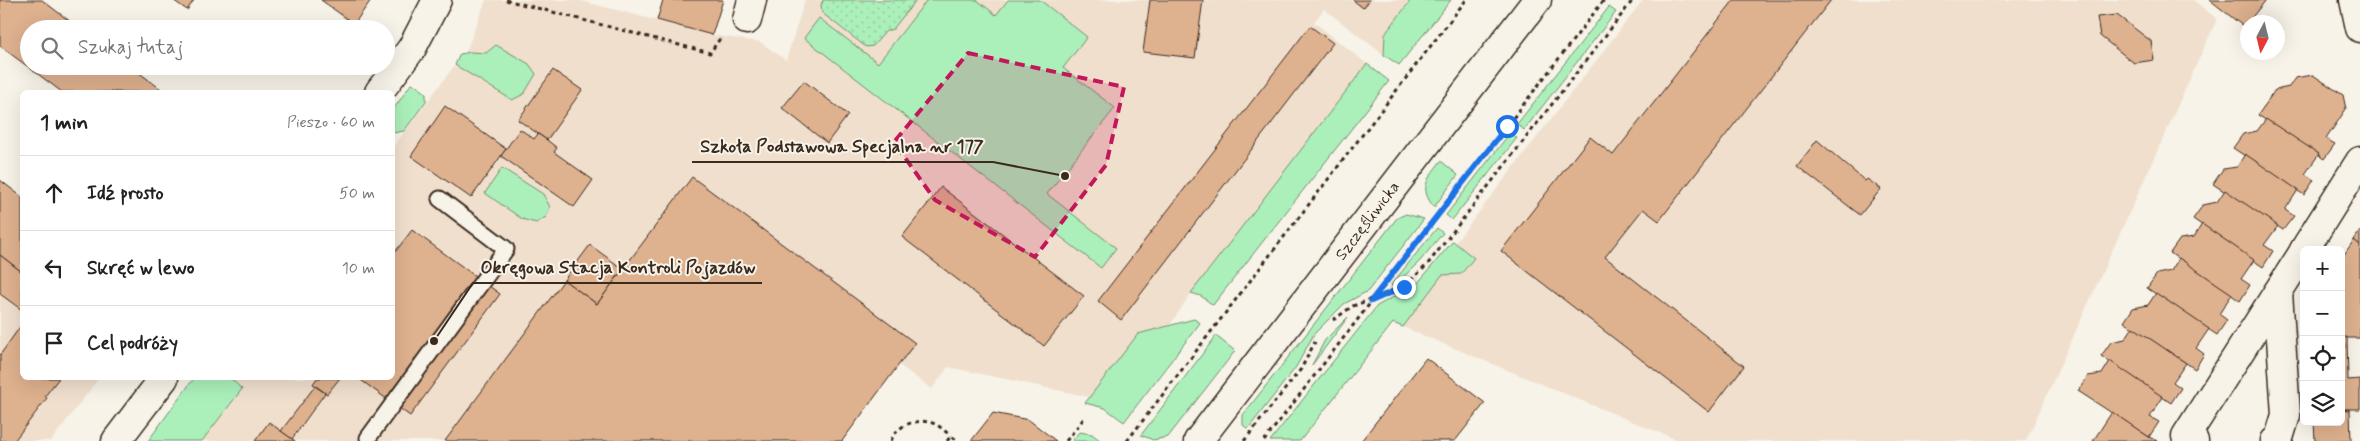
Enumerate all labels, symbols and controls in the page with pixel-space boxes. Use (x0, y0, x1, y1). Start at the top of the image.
north arrow (2240, 15, 2285, 60)
search box (20, 20, 395, 75)
icon: search (38, 34, 66, 62)
text: Szukaj tutaj (78, 35, 183, 60)
text: 1 min (40, 109, 88, 137)
text: Pieszo · 60 m (287, 112, 375, 133)
route start (1496, 115, 1519, 138)
callout: Szkoła Podstawowa Specjalna nr 177 (692, 129, 993, 162)
text: Szkoła Podstawowa Specjalna nr 177 (700, 135, 984, 159)
street label: Szczęśliwicka (1330, 177, 1405, 264)
icon: ahead (40, 179, 68, 207)
text: Idź prosto (87, 181, 164, 206)
text: 50 m (339, 183, 375, 204)
map controls (2300, 246, 2345, 426)
button: + (2300, 246, 2345, 291)
callout: Okręgowa Stacja Kontroli Pojazdów (473, 250, 762, 283)
icon: left (40, 254, 68, 282)
text: Skręć w lewo (87, 256, 195, 281)
text: Okręgowa Stacja Kontroli Pojazdów (480, 256, 756, 280)
text: 10 m (342, 258, 375, 279)
route end (1393, 276, 1416, 299)
button: − (2300, 291, 2345, 336)
icon: arrive (40, 329, 68, 357)
text: Cel podróży (87, 331, 178, 356)
button: locate (2300, 336, 2345, 381)
button: layers (2300, 381, 2345, 426)

